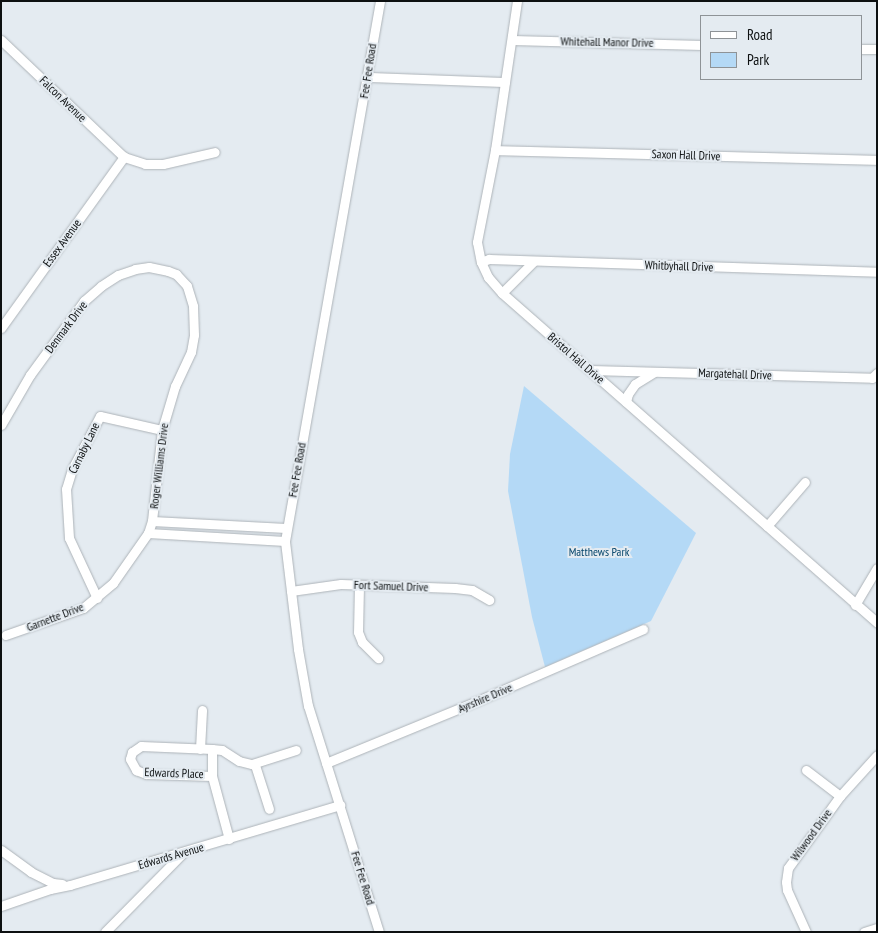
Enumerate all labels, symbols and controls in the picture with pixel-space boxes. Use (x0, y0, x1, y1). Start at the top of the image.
legend (700, 15, 863, 80)
text: Road (747, 25, 773, 44)
street label: Whitehall Manor Drive (560, 34, 654, 50)
street label: Fee Fee Road (357, 43, 379, 99)
text: Park (747, 50, 769, 69)
street label: Falcon Avenue (36, 73, 90, 125)
street label: Saxon Hall Drive (651, 147, 721, 163)
street label: Essex Avenue (40, 216, 84, 270)
street label: Whitbyhall Drive (644, 258, 714, 274)
street label: Denmark Drive (42, 298, 90, 356)
street label: Bristol Hall Drive (545, 329, 607, 387)
street label: Margatehall Drive (698, 366, 772, 382)
street label: Carnaby Lane (65, 420, 103, 476)
street label: Roger Williams Drive (147, 422, 171, 510)
street label: Fee Fee Road (285, 442, 309, 498)
park label: Matthews Park (569, 545, 629, 559)
street label: Fort Samuel Drive (353, 578, 429, 594)
street label: Garnette Drive (24, 600, 86, 634)
street label: Ayrshire Drive (456, 680, 514, 716)
street label: Edwards Place (144, 765, 204, 781)
street label: Wilwood Drive (787, 806, 835, 864)
street label: Edwards Avenue (136, 840, 206, 872)
street label: Fee Fee Road (348, 850, 378, 906)

